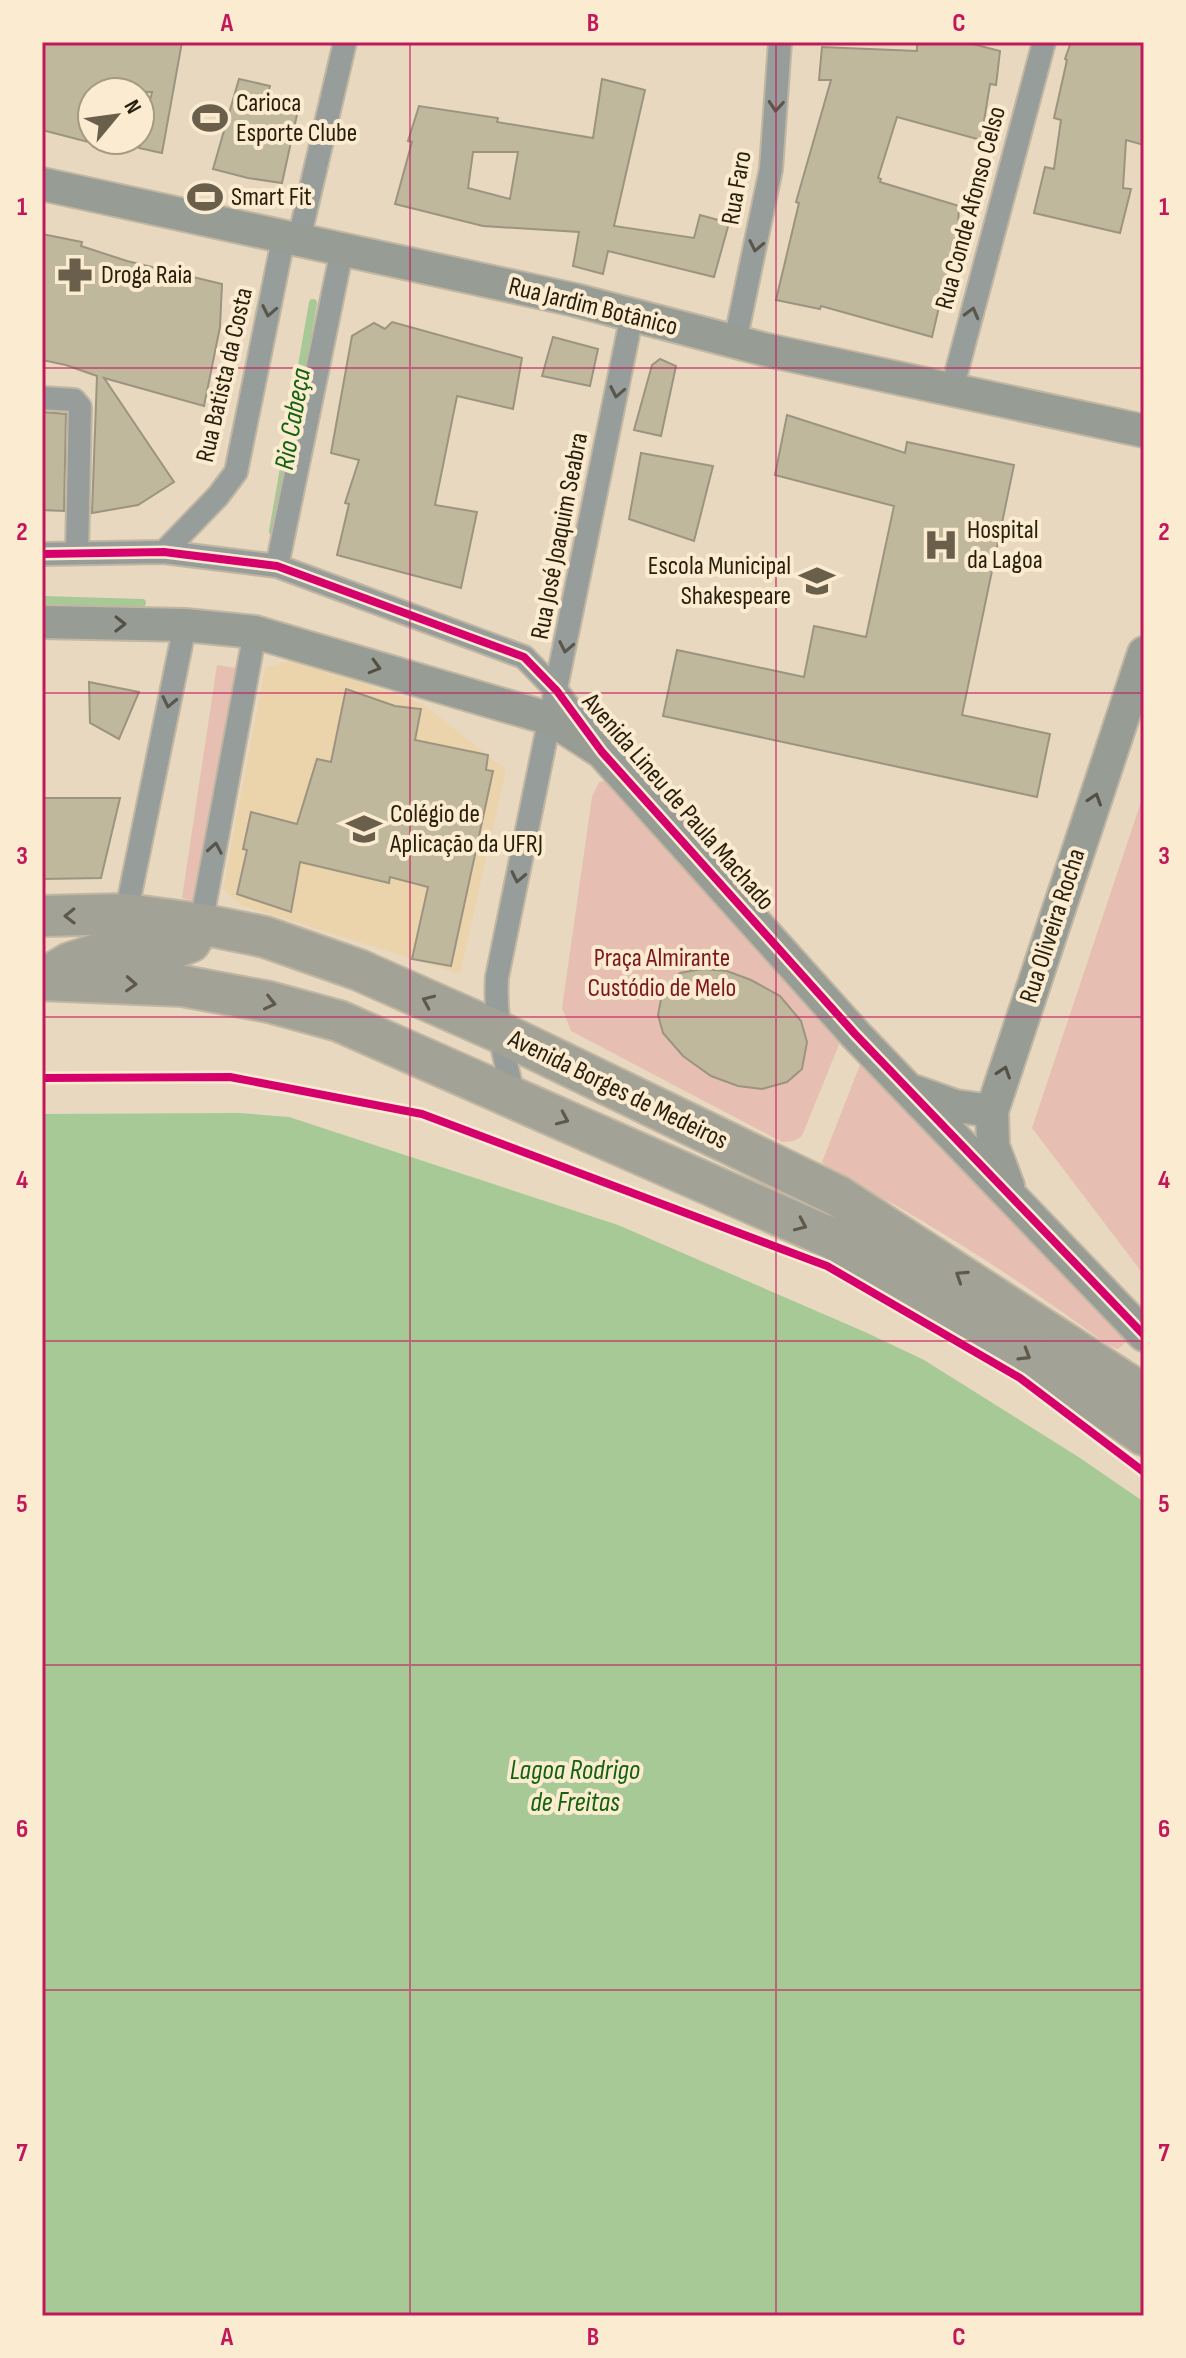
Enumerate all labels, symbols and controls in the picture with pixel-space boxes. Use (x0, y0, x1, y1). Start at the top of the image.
text: A (220, 8, 234, 39)
text: B (587, 8, 599, 39)
text: C (952, 8, 966, 39)
north arrow (76, 76, 156, 156)
place label: Carioca Esporte Clube (236, 88, 357, 149)
text: N (118, 95, 147, 119)
sports icon: Carioca Esporte Clube (191, 99, 229, 137)
one-way arrow (768, 100, 785, 113)
street label: Rua Conde Afonso Celso (929, 103, 1013, 313)
street label: Rua Faro (715, 149, 759, 227)
sports icon: Smart Fit (186, 178, 224, 216)
place label: Smart Fit (231, 182, 312, 213)
text: 1 (17, 192, 27, 223)
text: 1 (1159, 192, 1169, 223)
one-way arrow (748, 238, 765, 252)
pharmacy icon: Droga Raia (56, 256, 94, 294)
place label: Droga Raia (101, 260, 192, 291)
street label: Rua Jardim Botânico (505, 271, 681, 343)
street label: Rua Batista da Costa (190, 285, 260, 465)
one-way arrow (261, 304, 278, 318)
one-way arrow (963, 307, 980, 321)
water label: Rio Cabeça (268, 365, 318, 472)
one-way arrow (609, 385, 626, 398)
street label: Rua José Joaquim Seabra (525, 430, 595, 642)
place label: Hospital da Lagoa (967, 515, 1043, 576)
text: 2 (16, 517, 28, 548)
text: 2 (1158, 517, 1170, 548)
hospital icon: Hospital da Lagoa (922, 526, 960, 564)
place label: Escola Municipal Shakespeare (648, 551, 791, 612)
school or university icon: Escola Municipal Shakespeare (798, 562, 836, 600)
one-way arrow (114, 615, 127, 632)
one-way arrow (558, 639, 575, 653)
one-way arrow (367, 658, 381, 674)
street label: Avenida Lineu de Paula Machado (575, 686, 781, 917)
one-way arrow (162, 695, 179, 708)
one-way arrow (1086, 793, 1102, 807)
place label: Colégio de Aplicação da UFRJ (389, 799, 543, 860)
school or university icon: Colégio de Aplicação da UFRJ (345, 810, 383, 848)
text: 3 (16, 841, 28, 872)
one-way arrow (206, 841, 223, 854)
text: 3 (1158, 841, 1170, 872)
street label: Rua Oliveira Rocha (1013, 845, 1093, 1007)
one-way arrow (510, 870, 527, 884)
one-way arrow (63, 907, 76, 924)
park label: Praça Almirante Custódio de Melo (588, 943, 736, 1004)
one-way arrow (125, 975, 138, 992)
one-way arrow (263, 994, 277, 1011)
one-way arrow (422, 994, 436, 1010)
street label: Avenida Borges de Medeiros (502, 1023, 733, 1157)
one-way arrow (995, 1066, 1011, 1080)
one-way arrow (555, 1109, 569, 1125)
text: 4 (16, 1165, 28, 1196)
text: 4 (1158, 1165, 1170, 1196)
one-way arrow (792, 1215, 807, 1231)
one-way arrow (955, 1271, 970, 1286)
one-way arrow (1016, 1345, 1031, 1361)
text: 5 (16, 1489, 28, 1520)
text: 5 (1158, 1489, 1170, 1520)
water label: Lagoa Rodrigo de Freitas (510, 1754, 641, 1819)
text: 6 (16, 1814, 28, 1845)
text: 6 (1158, 1814, 1170, 1845)
text: 7 (16, 2138, 28, 2169)
text: 7 (1158, 2138, 1170, 2169)
text: A (220, 2322, 234, 2353)
text: B (587, 2322, 599, 2353)
text: C (952, 2322, 966, 2353)

